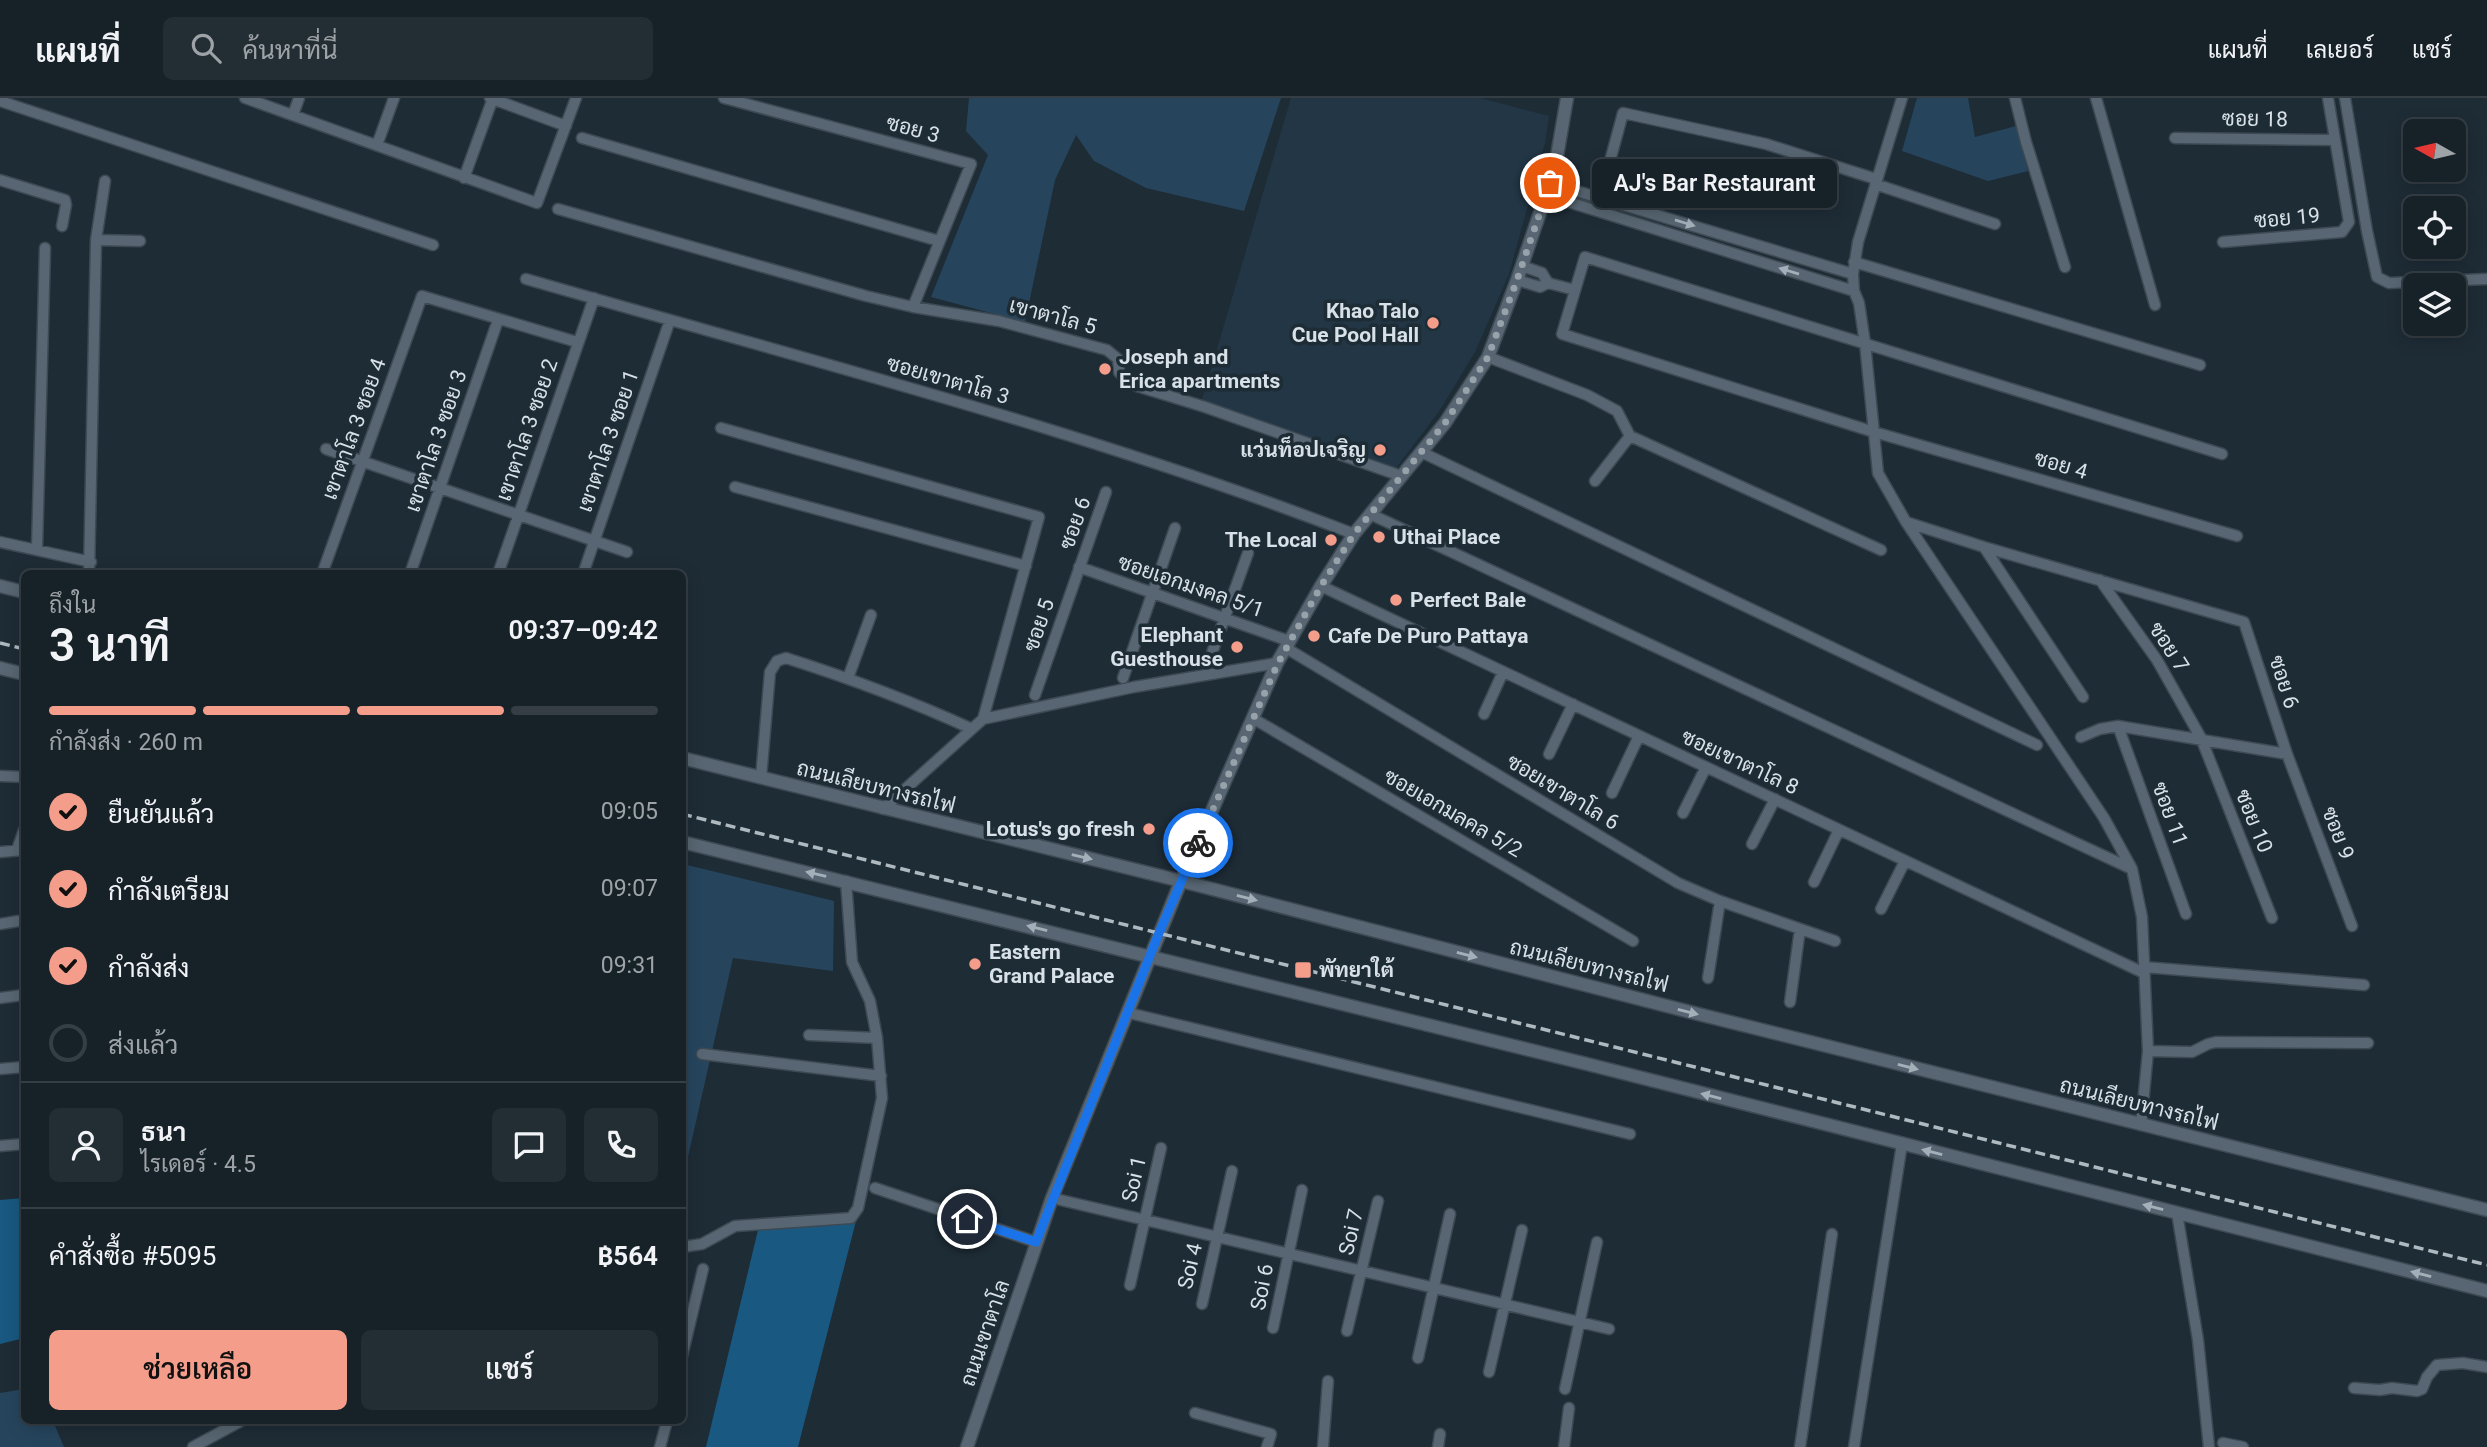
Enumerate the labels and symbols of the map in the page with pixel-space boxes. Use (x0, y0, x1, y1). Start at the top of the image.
street label: ซอย 18 (2222, 106, 2288, 132)
street label: ซอย 3 (884, 110, 942, 148)
north arrow (2403, 119, 2466, 182)
pin (1520, 153, 1580, 213)
callout: AJ's Bar Restaurant (1592, 158, 1837, 208)
street label: ซอย 19 (2253, 203, 2321, 233)
one-way arrow (1675, 219, 1696, 229)
one-way arrow (1778, 265, 1799, 276)
street label: เขาตาโล 5 (1007, 292, 1099, 339)
place label: Khao Talo Cue Pool Hall (1292, 299, 1419, 347)
marker: Khao Talo Cue Pool Hall (1425, 315, 1441, 331)
place label: Joseph and Erica apartments (1119, 345, 1280, 393)
street label: ซอยเขาตาโล 3 (884, 350, 1012, 409)
street label: เขาตาโล 3 ซอย 4 (316, 354, 391, 503)
street label: เขาตาโล 3 ซอย 2 (490, 355, 563, 504)
marker: Joseph and Erica apartments (1097, 361, 1113, 377)
street label: เขาตาโล 3 ซอย 3 (399, 366, 472, 515)
street label: เขาตาโล 3 ซอย 1 (571, 366, 644, 515)
place label: แว่นท็อปเจริญ (1240, 436, 1366, 463)
marker: แว่นท็อปเจริญ (1372, 442, 1388, 458)
street label: ซอย 4 (2032, 446, 2091, 484)
street label: ซอย 6 (1054, 493, 1096, 553)
place label: Uthai Place (1393, 525, 1500, 549)
place label: The Local (1225, 528, 1317, 552)
marker: Uthai Place (1371, 529, 1387, 545)
marker: The Local (1323, 532, 1339, 548)
street label: ซอยเอกมงคล 5/1 (1115, 550, 1267, 622)
place label: Perfect Bale (1410, 588, 1526, 612)
marker: Perfect Bale (1388, 592, 1404, 608)
street label: ซอย 5 (1019, 595, 1059, 655)
street label: ซอย 7 (2144, 618, 2194, 676)
place label: Elephant Guesthouse (1110, 623, 1223, 671)
place label: Cafe De Puro Pattaya (1328, 624, 1528, 648)
marker: Cafe De Puro Pattaya (1306, 628, 1322, 644)
marker: Elephant Guesthouse (1229, 639, 1245, 655)
street label: ซอย 6 (2264, 652, 2304, 712)
street label: ซอยเขาตาโล 8 (1678, 723, 1803, 800)
street label: ซอยเขาตาโล 6 (1503, 748, 1624, 835)
street label: ถนนเลียบทางรถไฟ (794, 755, 958, 818)
street label: ซอยเอกมลคล 5/2 (1380, 764, 1527, 862)
street label: ซอย 11 (2147, 779, 2193, 849)
street label: ซอย 10 (2230, 786, 2278, 856)
street label: ซอย 9 (2317, 803, 2359, 863)
courier (1163, 808, 1233, 878)
place label: Lotus's go fresh (986, 817, 1135, 841)
marker: Lotus's go fresh (1141, 821, 1157, 837)
one-way arrow (1071, 852, 1093, 863)
one-way arrow (805, 868, 827, 879)
one-way arrow (1236, 893, 1258, 904)
one-way arrow (1025, 922, 1047, 933)
street label: ถนนเลียบทางรถไฟ (1507, 934, 1671, 997)
place label: Eastern Grand Palace (989, 940, 1114, 988)
one-way arrow (1456, 950, 1478, 961)
marker: Eastern Grand Palace (967, 956, 983, 972)
place label: พัทยาใต้ (1319, 956, 1395, 982)
marker: พัทยาใต้ (1293, 960, 1313, 980)
one-way arrow (1677, 1007, 1698, 1017)
one-way arrow (1897, 1062, 1919, 1073)
street label: ถนนเลียบทางรถไฟ (2057, 1072, 2221, 1135)
one-way arrow (1700, 1090, 1722, 1101)
one-way arrow (1921, 1146, 1943, 1157)
street label: Soi 1 (1117, 1154, 1151, 1204)
pin (937, 1189, 997, 1249)
one-way arrow (2141, 1201, 2163, 1212)
street label: Soi 7 (1334, 1207, 1368, 1257)
street label: Soi 4 (1173, 1240, 1207, 1291)
street label: Soi 6 (1246, 1262, 1278, 1312)
one-way arrow (2410, 1268, 2432, 1279)
street label: ถนนเขาตาโล (955, 1276, 1014, 1389)

